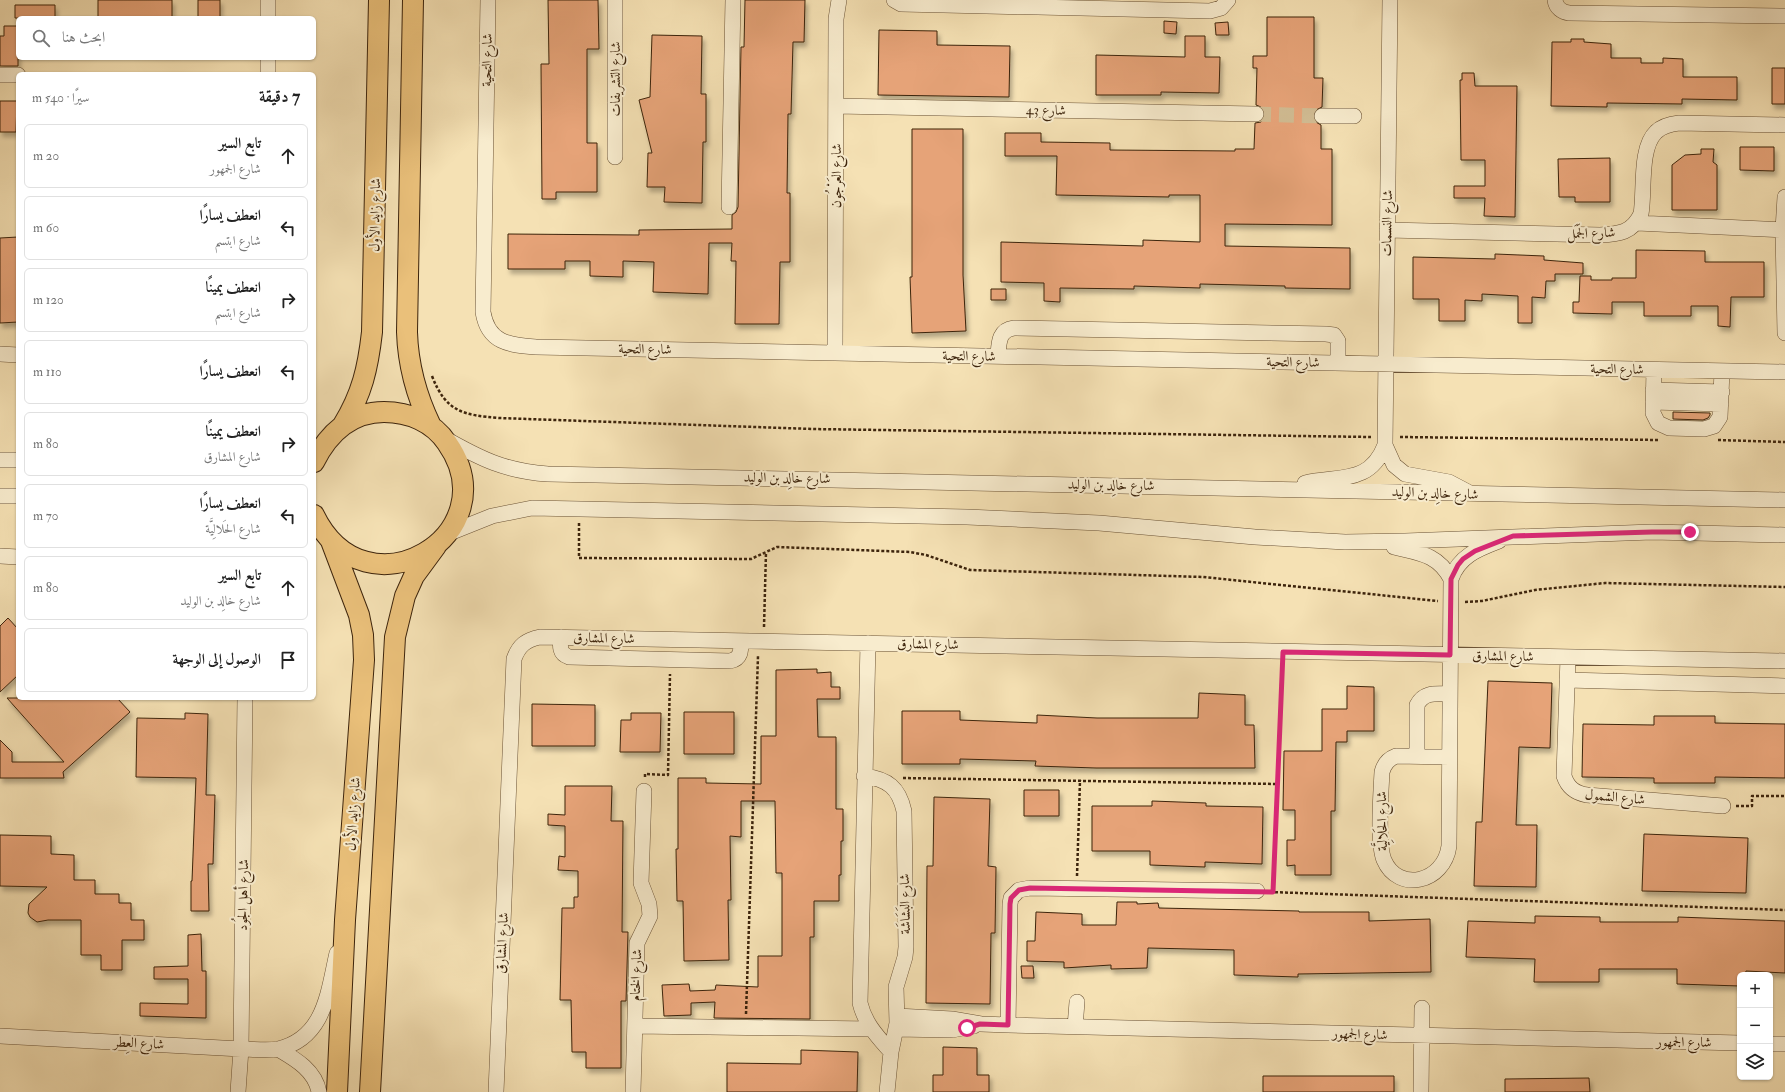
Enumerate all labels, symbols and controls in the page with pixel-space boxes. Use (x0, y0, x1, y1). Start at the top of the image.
search box (16, 16, 316, 60)
icon: search (30, 27, 52, 49)
text: ابحث هنا (62, 28, 105, 47)
street label: شارع التحية (478, 33, 499, 87)
street label: شارع التشريفات (607, 41, 627, 117)
text: 7 دقيقة (259, 86, 300, 107)
text: سيرًا · 540 m (32, 90, 89, 106)
street label: شارع 43 (1026, 101, 1066, 122)
text: تابع السير (219, 134, 261, 153)
street label: شارع العَرْجُون (824, 144, 848, 208)
icon: ahead (277, 145, 299, 167)
text: 20 m (33, 148, 59, 164)
text: شارع الجمهور (210, 161, 261, 177)
street label: شارع زايد الأول (364, 178, 387, 252)
street label: شارع النسمات (1378, 189, 1399, 257)
text: انعطف يسارًا (200, 206, 261, 225)
icon: left (277, 217, 299, 239)
text: 60 m (33, 220, 59, 236)
street label: شارع الجَمَل (1566, 222, 1616, 245)
text: شارع ابتسم (214, 233, 261, 249)
text: انعطف يمينًا (206, 278, 261, 297)
icon: right (277, 289, 299, 311)
text: 120 m (33, 292, 64, 308)
text: شارع ابتسم (214, 305, 261, 321)
street label: شارع التحية (618, 340, 672, 361)
street label: شارع التحية (942, 347, 996, 368)
street label: شارع التحية (1266, 353, 1320, 374)
street label: شارع التحية (1590, 360, 1644, 381)
icon: left (277, 361, 299, 383)
text: انعطف يسارًا (200, 362, 261, 381)
text: 110 m (33, 364, 62, 380)
text: انعطف يمينًا (206, 422, 261, 441)
icon: right (277, 433, 299, 455)
text: 80 m (33, 436, 59, 452)
text: شارع المشارق (204, 449, 261, 465)
street label: شارع خالِد بن الوليد (743, 469, 831, 490)
street label: شارع خالِد بن الوليد (1067, 476, 1155, 497)
street label: شارع خالِد بن الوليد (1391, 483, 1479, 506)
text: انعطف يسارًا (200, 494, 261, 513)
icon: left (277, 505, 299, 527)
text: 70 m (33, 508, 58, 524)
text: شارع الحَلالِيَّة (205, 521, 261, 537)
route end (1681, 523, 1699, 541)
text: تابع السير (219, 566, 261, 585)
icon: ahead (277, 577, 299, 599)
text: 80 m (33, 580, 59, 596)
text: شارع خالِد بن الوليد (180, 593, 261, 609)
street label: شارع المشارق (573, 629, 635, 650)
street label: شارع المشارق (897, 635, 959, 656)
street label: شارع المشارق (1472, 647, 1534, 668)
icon: arrive (277, 649, 299, 671)
text: الوصول إلى الوجهة (173, 650, 261, 669)
street label: شارع زايد الأول (340, 776, 367, 852)
street label: شارع الشمول (1584, 786, 1646, 811)
street label: شارع الحَلالِيَّة (1369, 791, 1394, 851)
street label: شارع أهل الجُود (230, 859, 255, 931)
street label: شارع البَشَاشَة (894, 873, 917, 934)
street label: شارع المشارق (492, 912, 515, 974)
street label: شارع الختام (627, 949, 649, 1001)
map controls (1737, 972, 1773, 1080)
button: + (1737, 972, 1773, 1008)
button: − (1737, 1008, 1773, 1044)
route start (958, 1019, 976, 1037)
street label: شارع الجمهور (1330, 1024, 1388, 1046)
street label: شارع العِطر (111, 1033, 165, 1056)
street label: شارع الجمهور (1654, 1033, 1712, 1054)
button: layers (1737, 1044, 1773, 1080)

